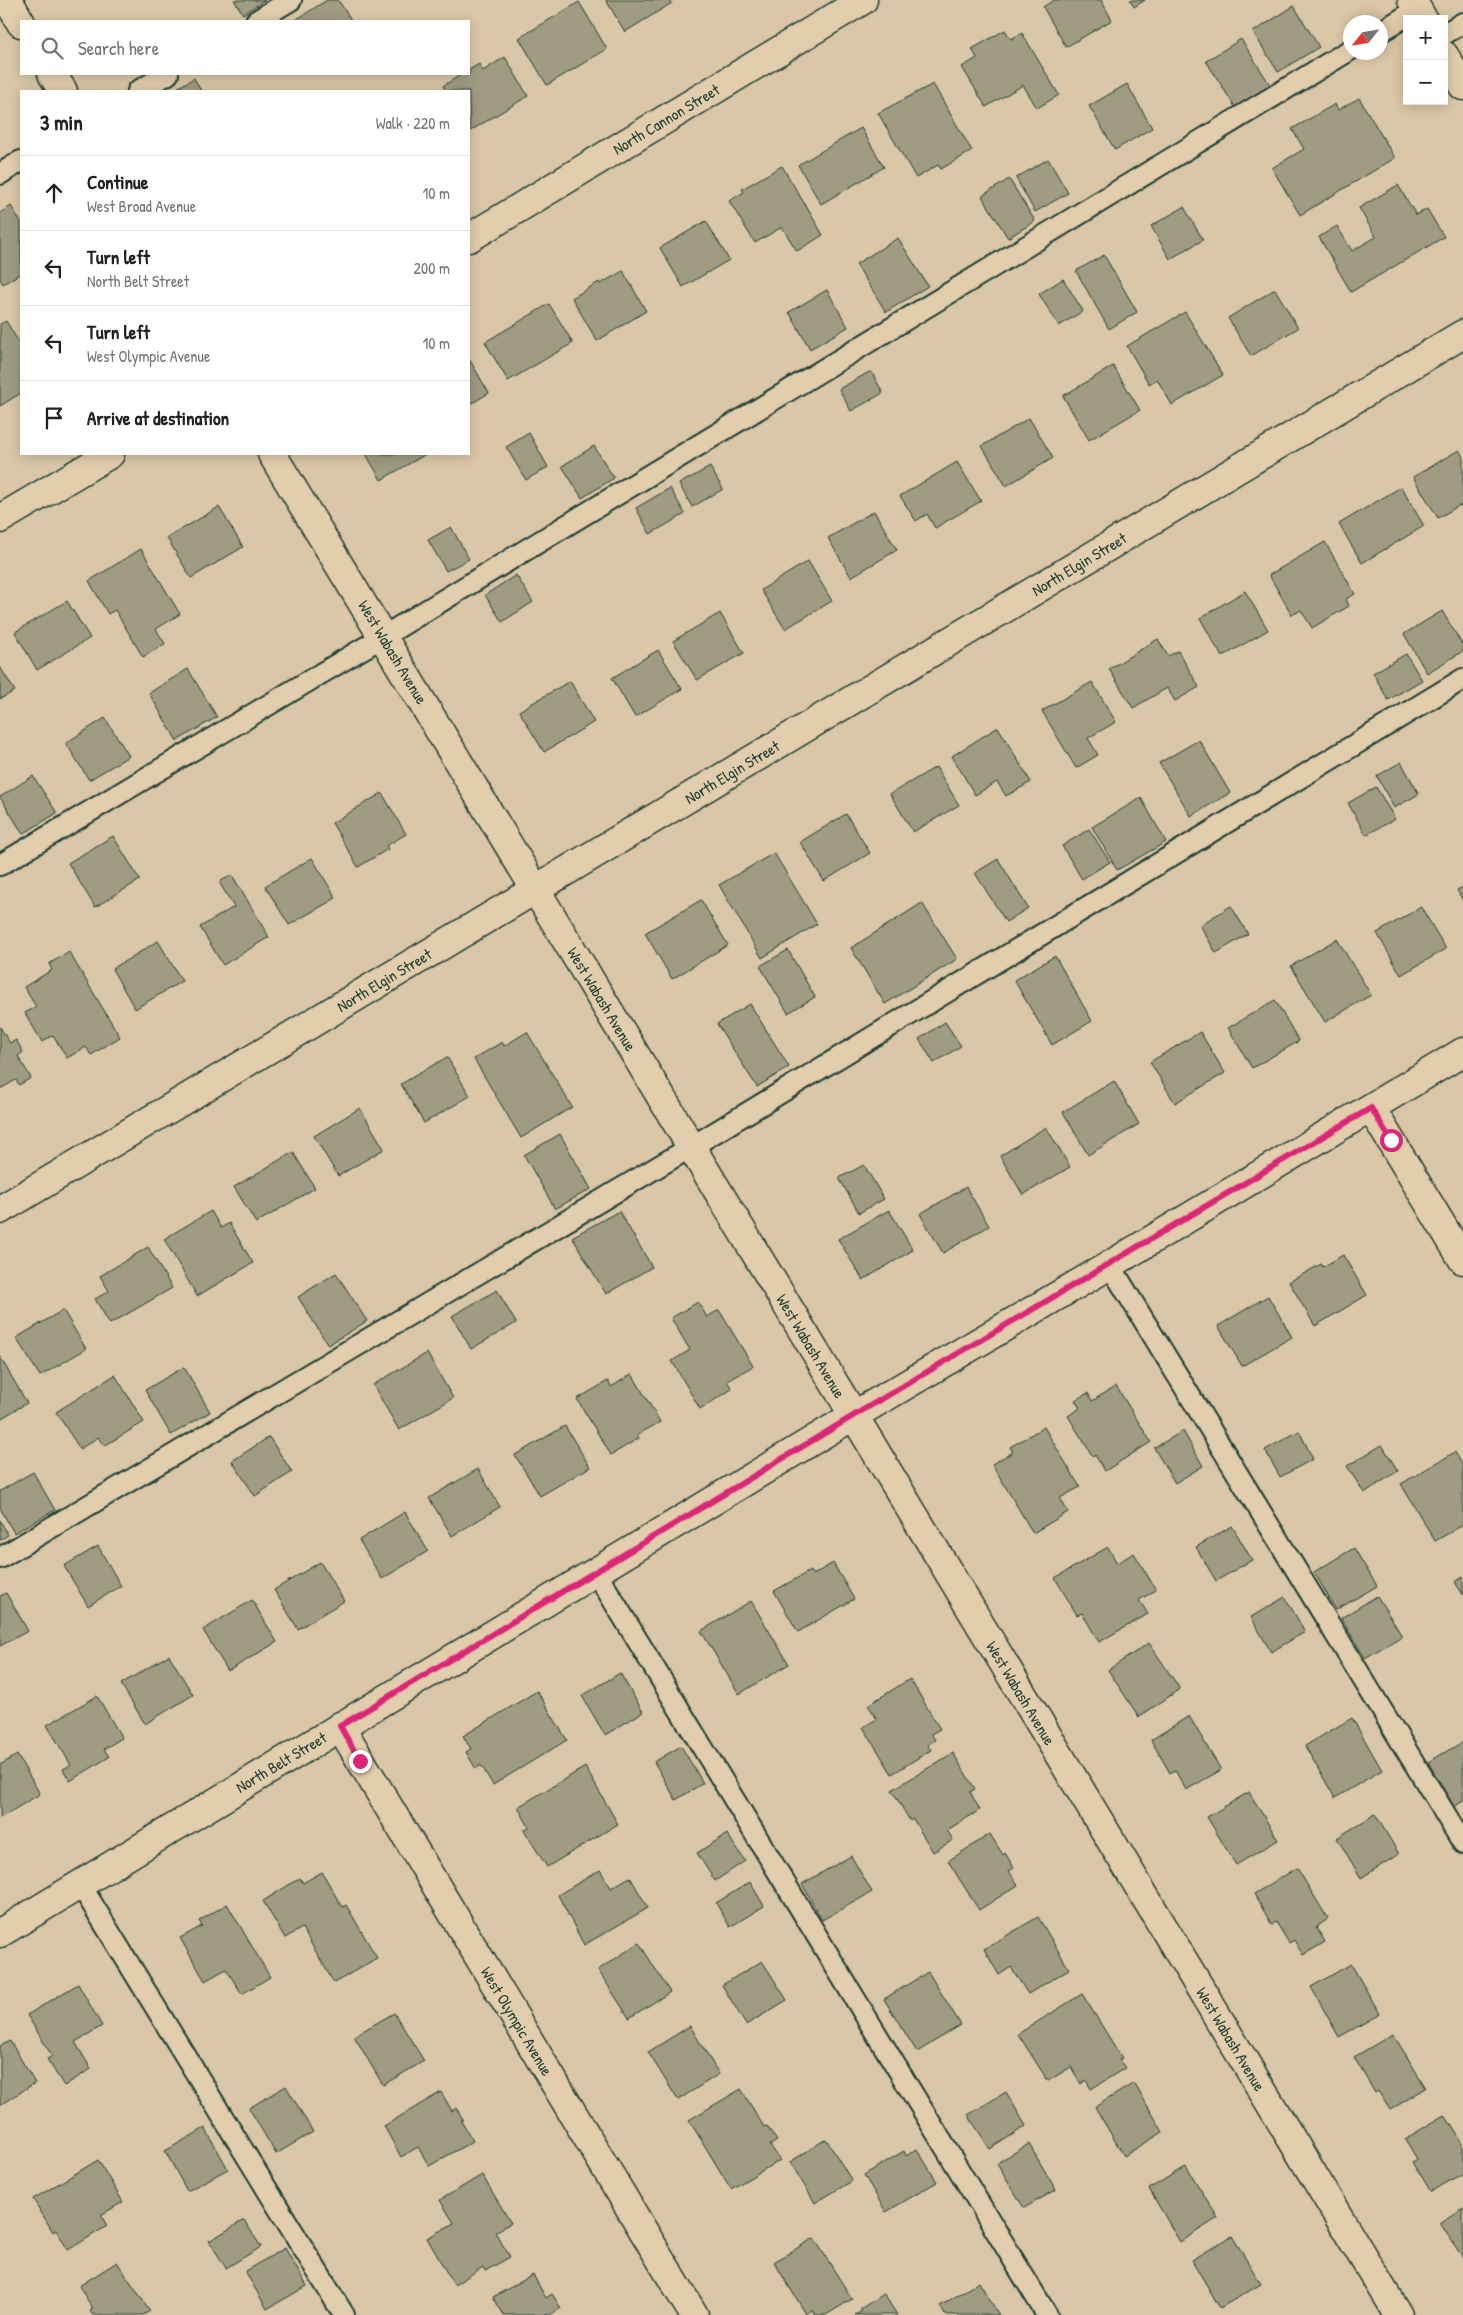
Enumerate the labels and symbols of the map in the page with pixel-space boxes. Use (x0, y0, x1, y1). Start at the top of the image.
north arrow (1343, 15, 1388, 60)
street label: North Cannon Street (608, 78, 724, 160)
street label: North Elgin Street (1027, 527, 1131, 601)
street label: West Wabash Avenue (353, 596, 433, 709)
street label: North Elgin Street (680, 735, 784, 809)
street label: North Elgin Street (332, 943, 436, 1017)
street label: West Wabash Avenue (562, 943, 642, 1056)
route start (1380, 1129, 1403, 1152)
street label: West Wabash Avenue (771, 1290, 851, 1403)
street label: West Wabash Avenue (981, 1637, 1061, 1750)
street label: North Belt Street (232, 1726, 331, 1798)
route end (349, 1750, 372, 1773)
street label: West Olympic Avenue (476, 1963, 558, 2080)
street label: West Wabash Avenue (1191, 1983, 1271, 2096)

